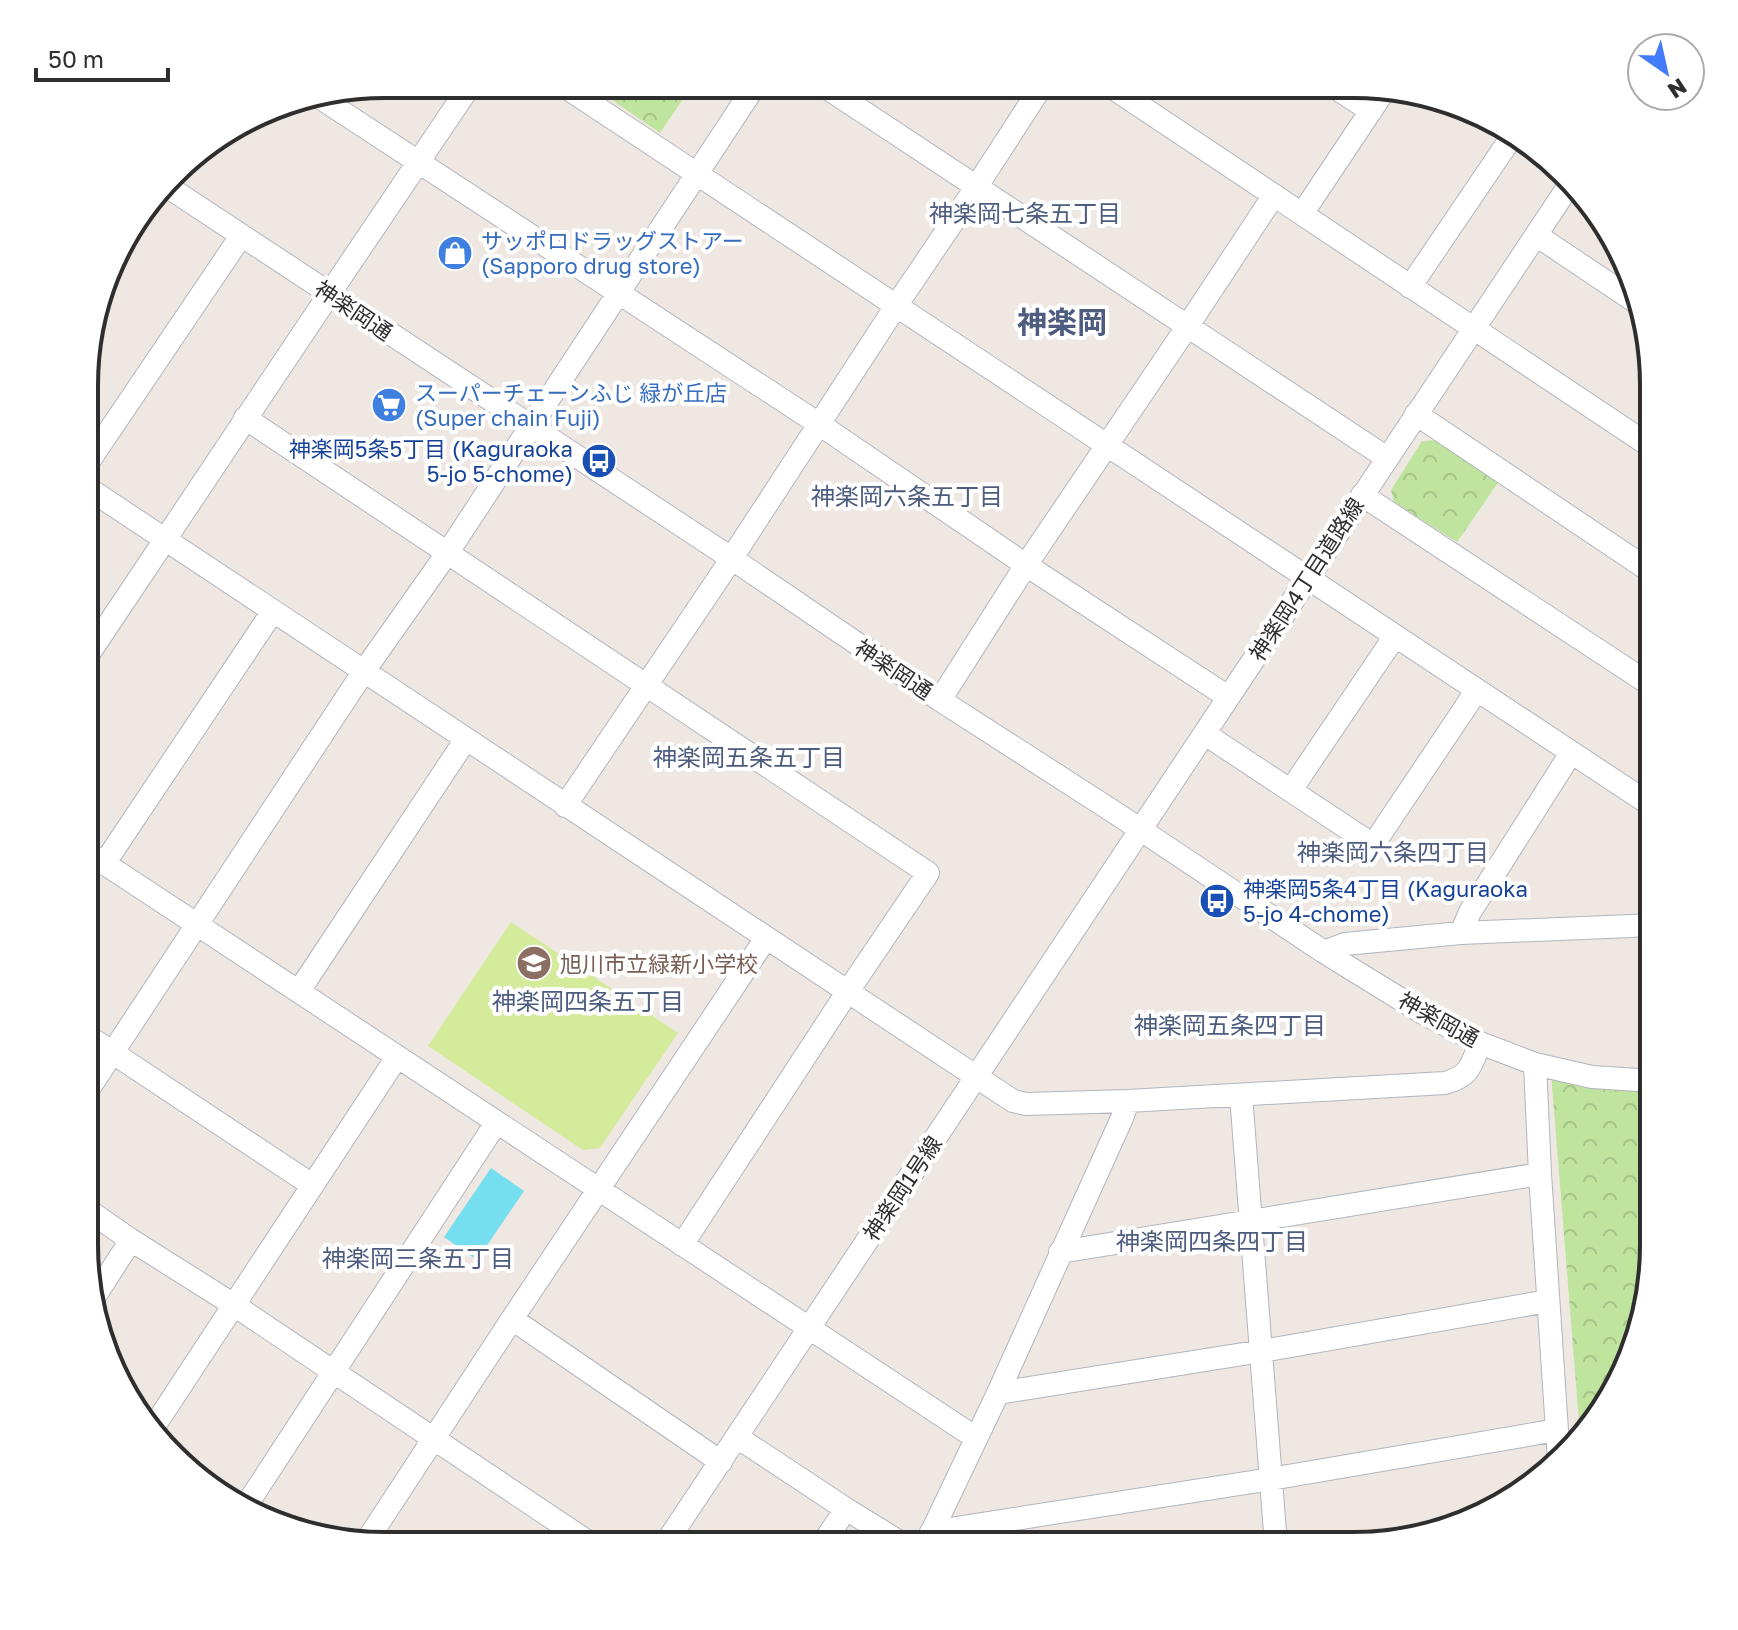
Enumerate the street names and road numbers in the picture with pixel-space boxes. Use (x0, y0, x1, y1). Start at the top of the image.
street label: 神楽岡通 (310, 274, 398, 346)
street label: 神楽岡4丁目道路線 (1243, 492, 1369, 666)
street label: 神楽岡通 (850, 633, 938, 705)
street label: 神楽岡通 (1394, 986, 1484, 1052)
street label: 神楽岡1号線 (857, 1130, 947, 1246)

